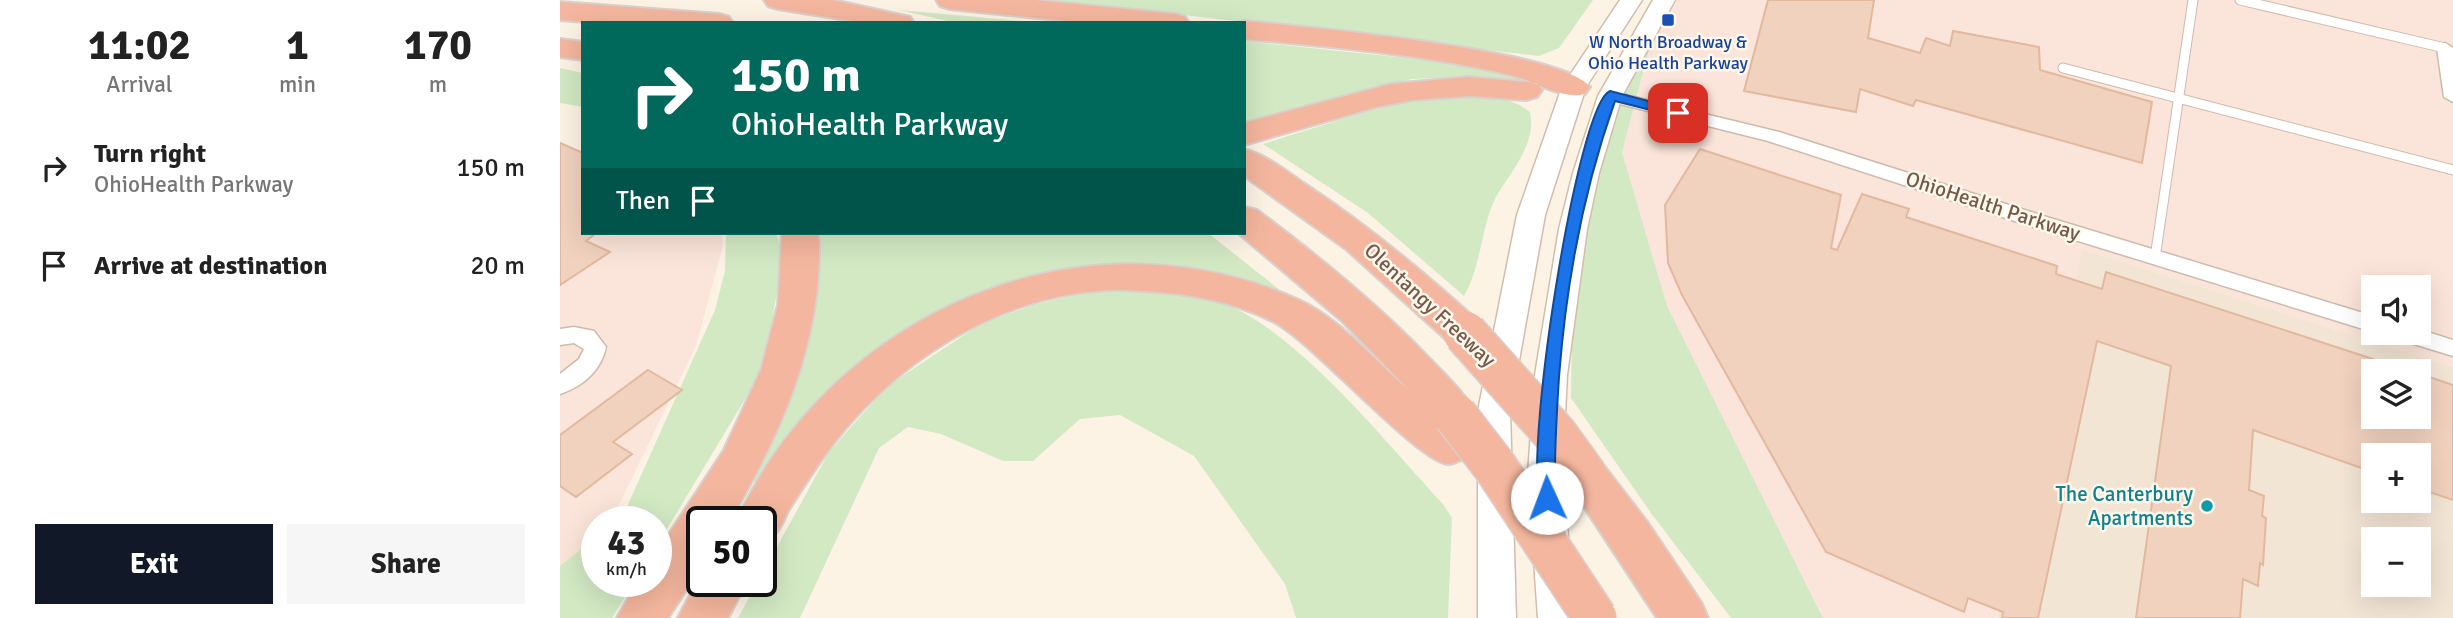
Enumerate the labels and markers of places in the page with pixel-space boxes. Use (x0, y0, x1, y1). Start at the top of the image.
marker: W North Broadway & Ohio Health Parkway (1660, 12, 1676, 28)
place label: W North Broadway & Ohio Health Parkway (1588, 31, 1749, 74)
pin (1648, 83, 1708, 143)
place label: The Canterbury Apartments (2055, 481, 2193, 531)
marker: The Canterbury Apartments (2199, 498, 2215, 514)

